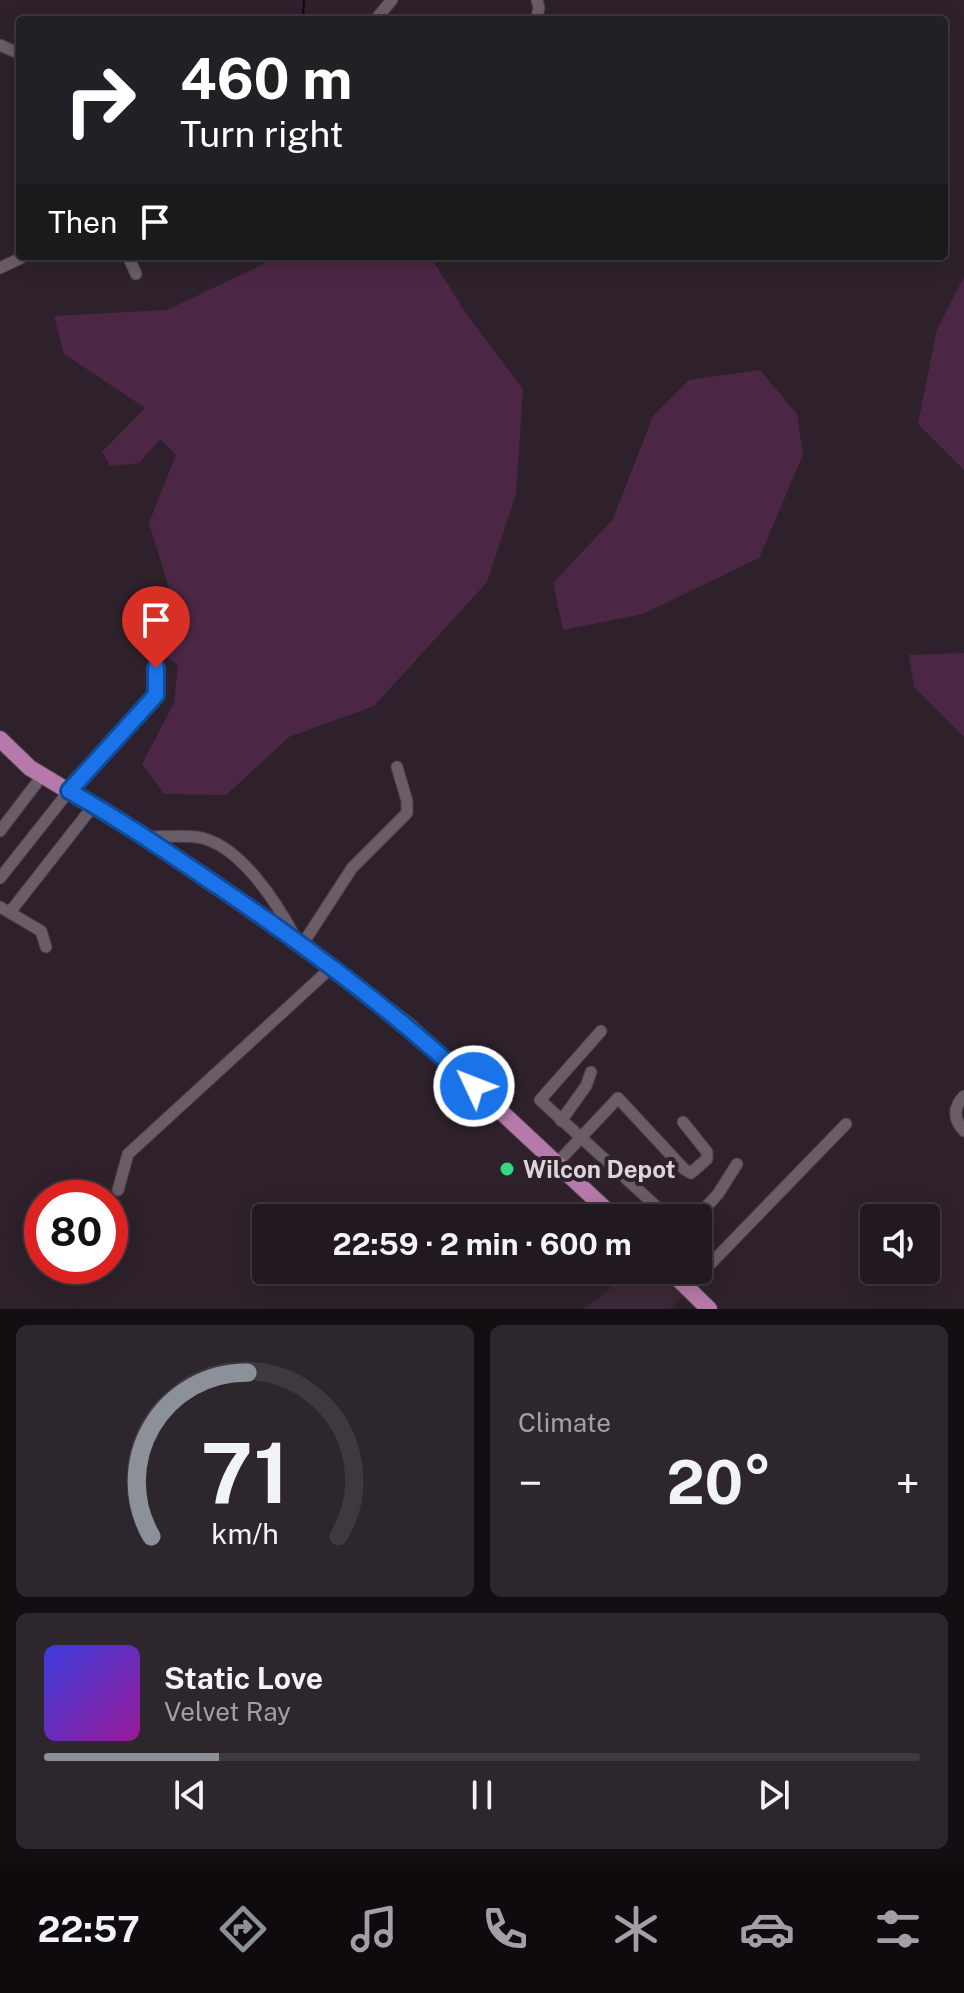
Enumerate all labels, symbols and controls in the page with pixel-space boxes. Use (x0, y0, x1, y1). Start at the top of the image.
text: 460 m (180, 46, 352, 112)
icon: right (48, 48, 152, 152)
text: Turn right (180, 113, 343, 155)
icon: arrive (133, 200, 177, 244)
text: Then (48, 204, 117, 240)
pin (122, 586, 190, 668)
icon: arrive (134, 598, 178, 642)
position arrow (432, 1044, 516, 1128)
place label: Wilcon Depot (523, 1155, 676, 1183)
marker: Wilcon Depot (498, 1160, 516, 1178)
speed limit sign: 80 (24, 1180, 128, 1284)
map controls (860, 1204, 940, 1284)
button: sound (860, 1204, 940, 1284)
text: 22:59 · 2 min · 600 m (332, 1226, 632, 1262)
text: Climate (518, 1407, 611, 1438)
text: 71 (201, 1424, 289, 1522)
text: 20° (666, 1447, 772, 1518)
text: − (518, 1457, 542, 1509)
text: + (896, 1457, 920, 1509)
text: km/h (211, 1517, 279, 1550)
text: Static Love (164, 1660, 323, 1696)
text: Velvet Ray (164, 1696, 291, 1727)
icon: previous (168, 1773, 212, 1817)
icon: pause (460, 1773, 504, 1817)
icon: next (752, 1773, 796, 1817)
icon: directions (215, 1901, 271, 1957)
icon: music (346, 1901, 402, 1957)
icon: phone (477, 1901, 533, 1957)
icon: climate (608, 1901, 664, 1957)
icon: car (739, 1901, 795, 1957)
icon: filters (870, 1901, 926, 1957)
text: 22:57 (38, 1908, 140, 1950)

